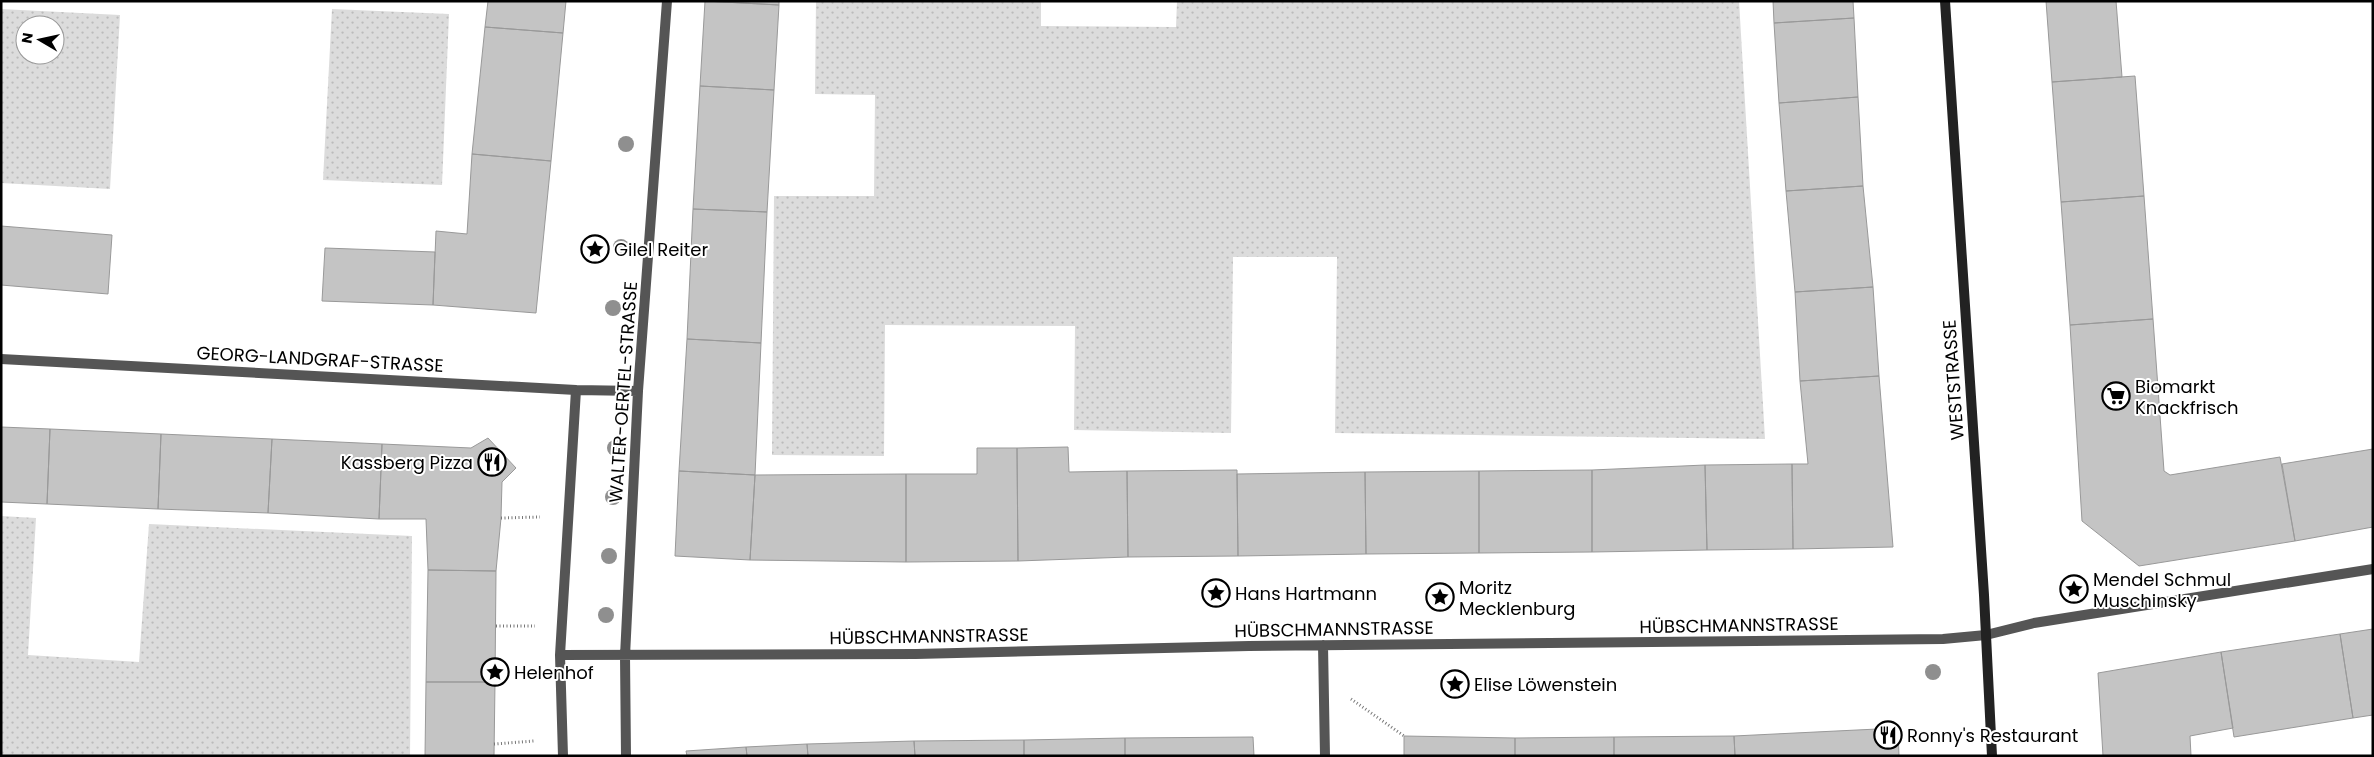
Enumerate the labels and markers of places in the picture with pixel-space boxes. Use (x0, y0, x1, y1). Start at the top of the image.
place icon: Gilel Reiter (580, 234, 610, 264)
place label: Gilel Reiter (614, 237, 708, 262)
place label: Biomarkt Knackfrisch (2135, 374, 2239, 420)
supermarket icon: Biomarkt Knackfrisch (2101, 381, 2131, 411)
restaurant icon: Kassberg Pizza (477, 447, 507, 477)
place label: Kassberg Pizza (341, 450, 473, 475)
place label: Mendel Schmul Muschinsky (2093, 567, 2231, 613)
place icon: Mendel Schmul Muschinsky (2059, 574, 2089, 604)
place label: Moritz Mecklenburg (1459, 575, 1576, 621)
place icon: Hans Hartmann (1201, 578, 1231, 608)
place label: Hans Hartmann (1235, 581, 1377, 606)
place icon: Moritz Mecklenburg (1425, 582, 1455, 612)
place icon: Helenhof (480, 657, 510, 687)
place label: Helenhof (514, 660, 594, 685)
place icon: Elise Löwenstein (1440, 669, 1470, 699)
place label: Elise Löwenstein (1474, 672, 1617, 697)
restaurant icon: Ronny's Restaurant (1873, 720, 1903, 750)
place label: Ronny's Restaurant (1907, 723, 2078, 748)

